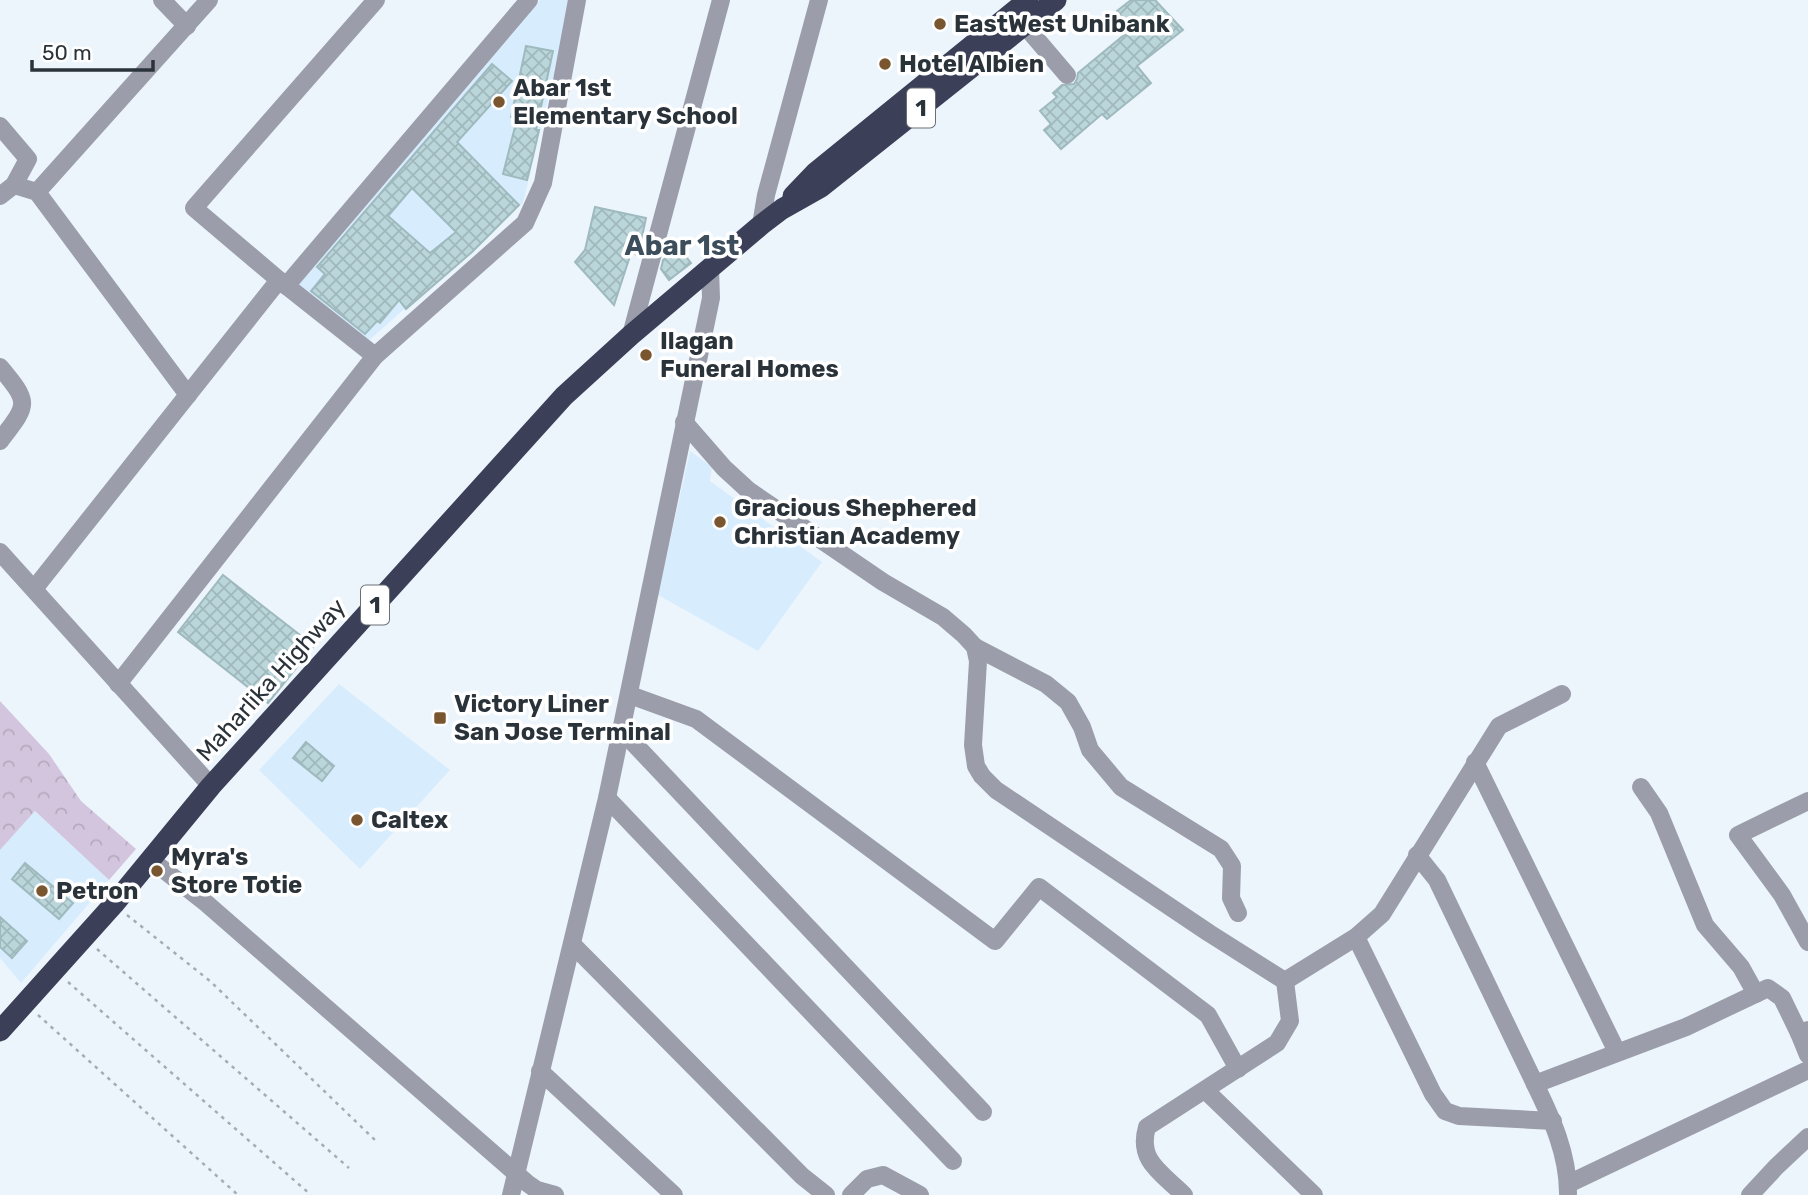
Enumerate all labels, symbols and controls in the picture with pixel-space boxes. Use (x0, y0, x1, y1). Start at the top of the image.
place label: EastWest Unibank (954, 10, 1170, 38)
marker: EastWest Unibank (932, 16, 948, 32)
scale bar (32, 28, 152, 72)
text: 50 m (42, 40, 92, 65)
place label: Hotel Albien (899, 50, 1044, 78)
marker: Hotel Albien (877, 56, 893, 72)
place label: Abar 1st Elementary School (513, 74, 738, 130)
road number: 1 (907, 88, 935, 128)
marker: Abar 1st Elementary School (491, 94, 507, 110)
district label: Abar 1st (625, 229, 739, 262)
place label: Ilagan Funeral Homes (660, 327, 839, 383)
marker: Ilagan Funeral Homes (638, 347, 654, 363)
place label: Gracious Shephered Christian Academy (734, 494, 977, 550)
marker: Gracious Shephered Christian Academy (712, 514, 728, 530)
road number: 1 (361, 586, 389, 624)
street label: Maharlika Highway (191, 593, 351, 767)
place label: Victory Liner San Jose Terminal (454, 690, 671, 746)
marker: Victory Liner San Jose Terminal (432, 710, 448, 726)
place label: Caltex (371, 806, 448, 834)
marker: Caltex (349, 812, 365, 828)
place label: Myra's Store Totie (171, 843, 302, 899)
marker: Myra's Store Totie (149, 863, 165, 879)
place label: Petron (56, 877, 138, 905)
marker: Petron (34, 883, 50, 899)

